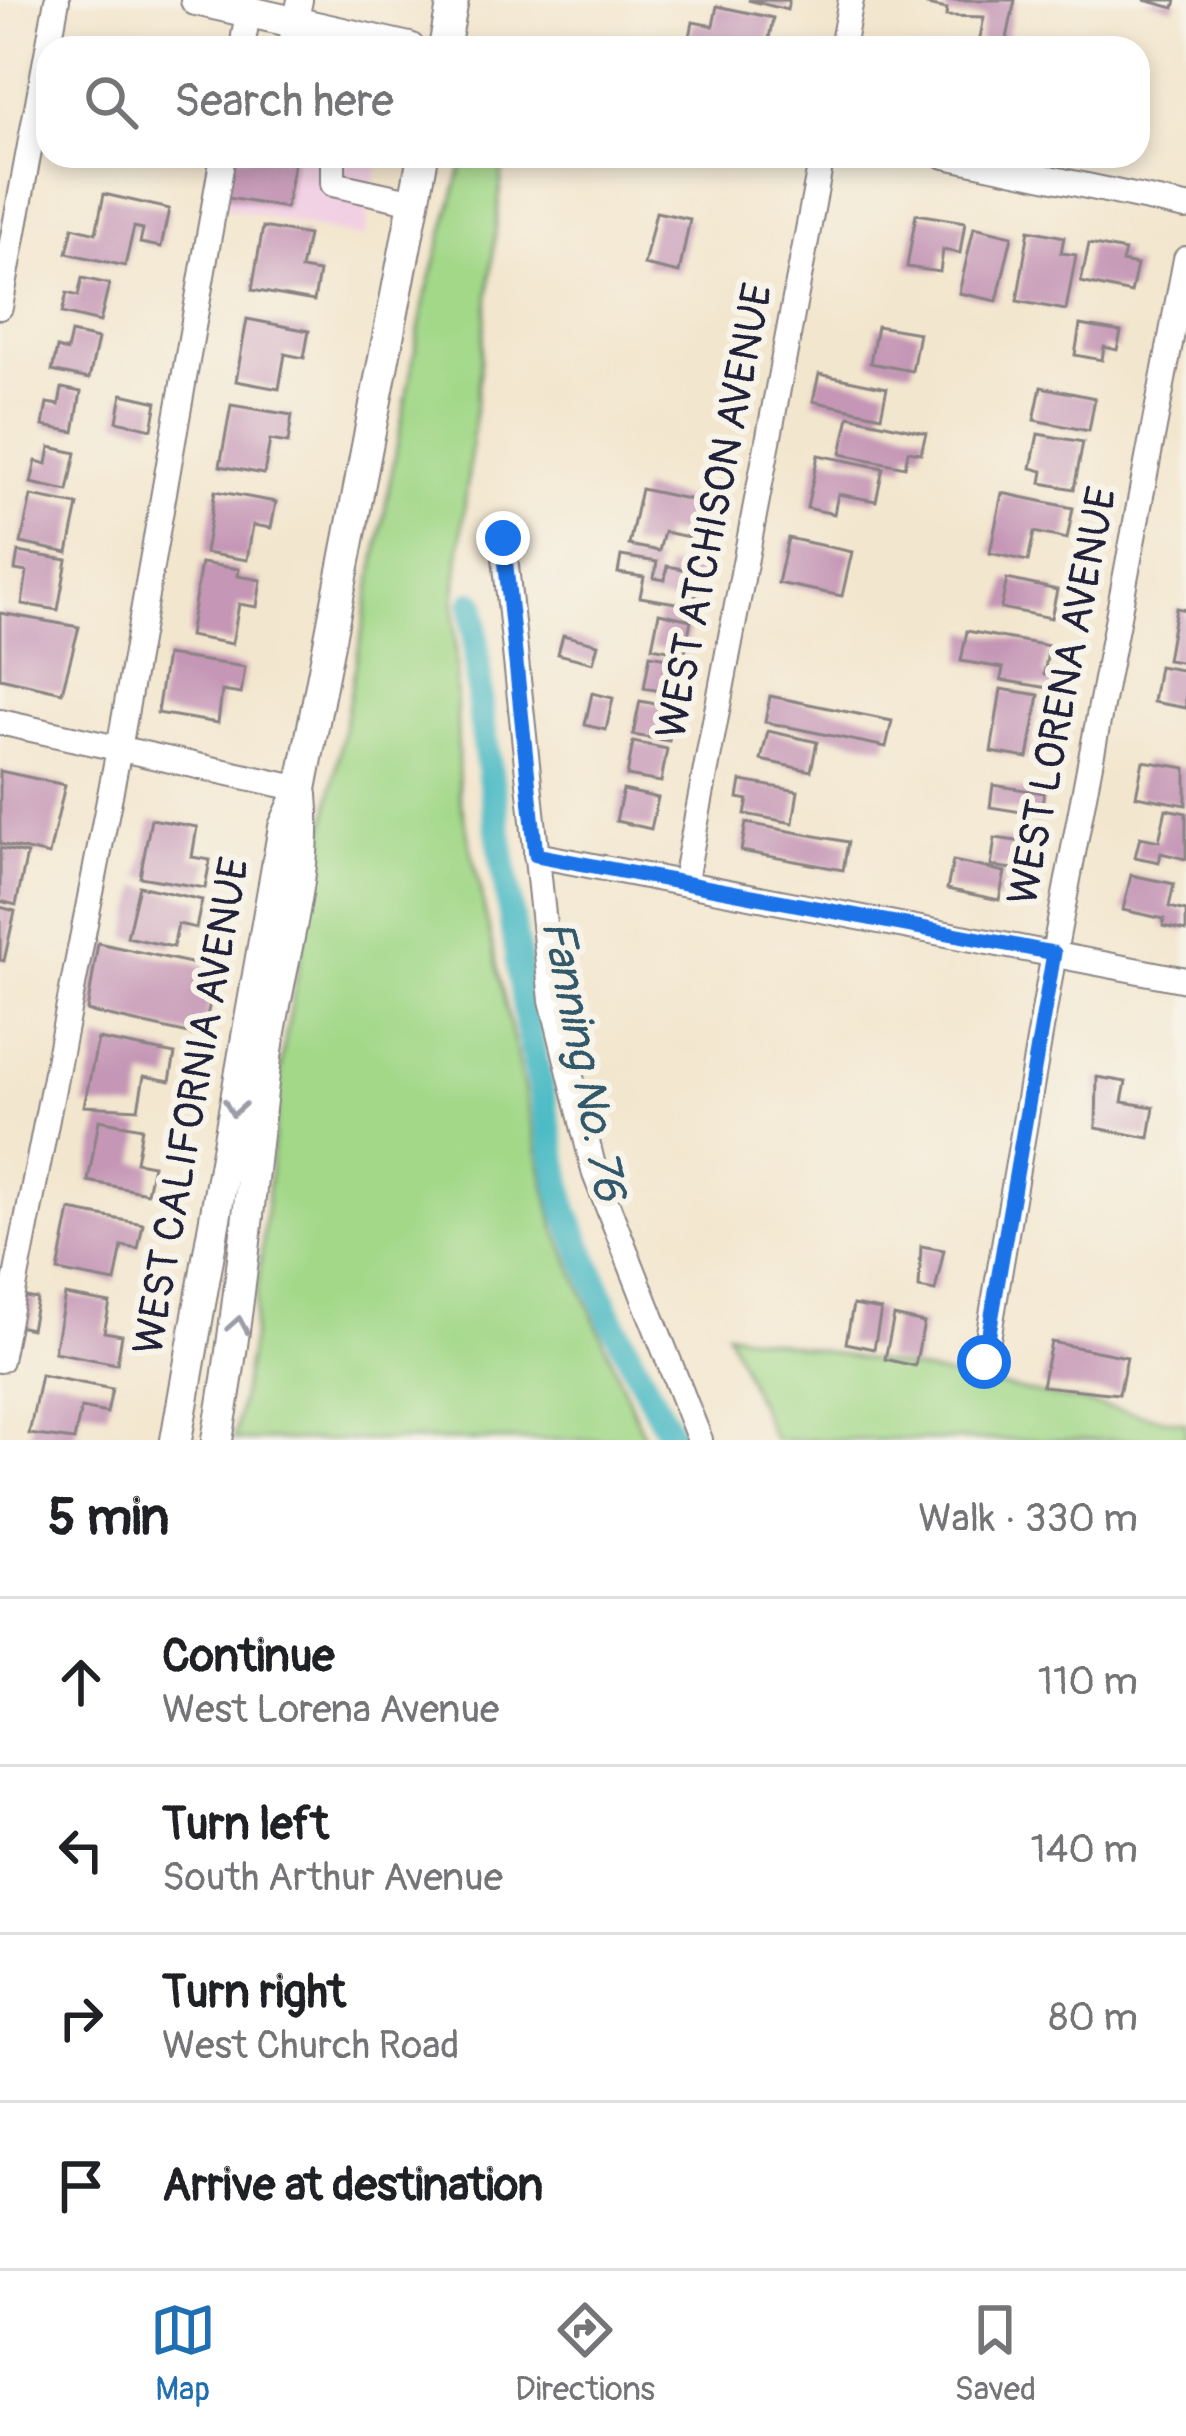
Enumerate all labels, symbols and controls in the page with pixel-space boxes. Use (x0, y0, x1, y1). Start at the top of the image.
search box (36, 36, 1150, 168)
icon: search (78, 69, 144, 135)
text: Search here (174, 74, 394, 130)
street label: WEST ATCHISON AVENUE (645, 279, 785, 743)
street label: WEST LORENA AVENUE (997, 483, 1129, 909)
route end (476, 511, 530, 565)
street label: WEST CALIFORNIA AVENUE (123, 853, 261, 1359)
water label: Fanning No. 76 (528, 915, 638, 1208)
one-way arrow (223, 1098, 248, 1118)
one-way arrow (224, 1315, 250, 1335)
route start (957, 1335, 1011, 1389)
text: 5 min (48, 1486, 169, 1550)
text: Walk · 330 m (918, 1494, 1138, 1543)
text: Continue (162, 1629, 335, 1685)
icon: ahead (48, 1649, 114, 1715)
text: 110 m (1038, 1657, 1138, 1706)
text: West Lorena Avenue (162, 1685, 499, 1734)
text: Turn left (162, 1797, 329, 1853)
icon: left (48, 1817, 114, 1883)
text: 140 m (1030, 1825, 1138, 1874)
text: South Arthur Avenue (162, 1853, 503, 1902)
text: Turn right (162, 1965, 346, 2021)
icon: right (48, 1985, 114, 2051)
text: 80 m (1049, 1993, 1138, 2042)
text: West Church Road (162, 2021, 459, 2070)
icon: arrive (48, 2153, 114, 2219)
text: Arrive at destination (162, 2158, 543, 2214)
tab: Map (150, 2297, 216, 2410)
tab: Directions (515, 2297, 655, 2410)
tab: Saved (954, 2297, 1036, 2410)

